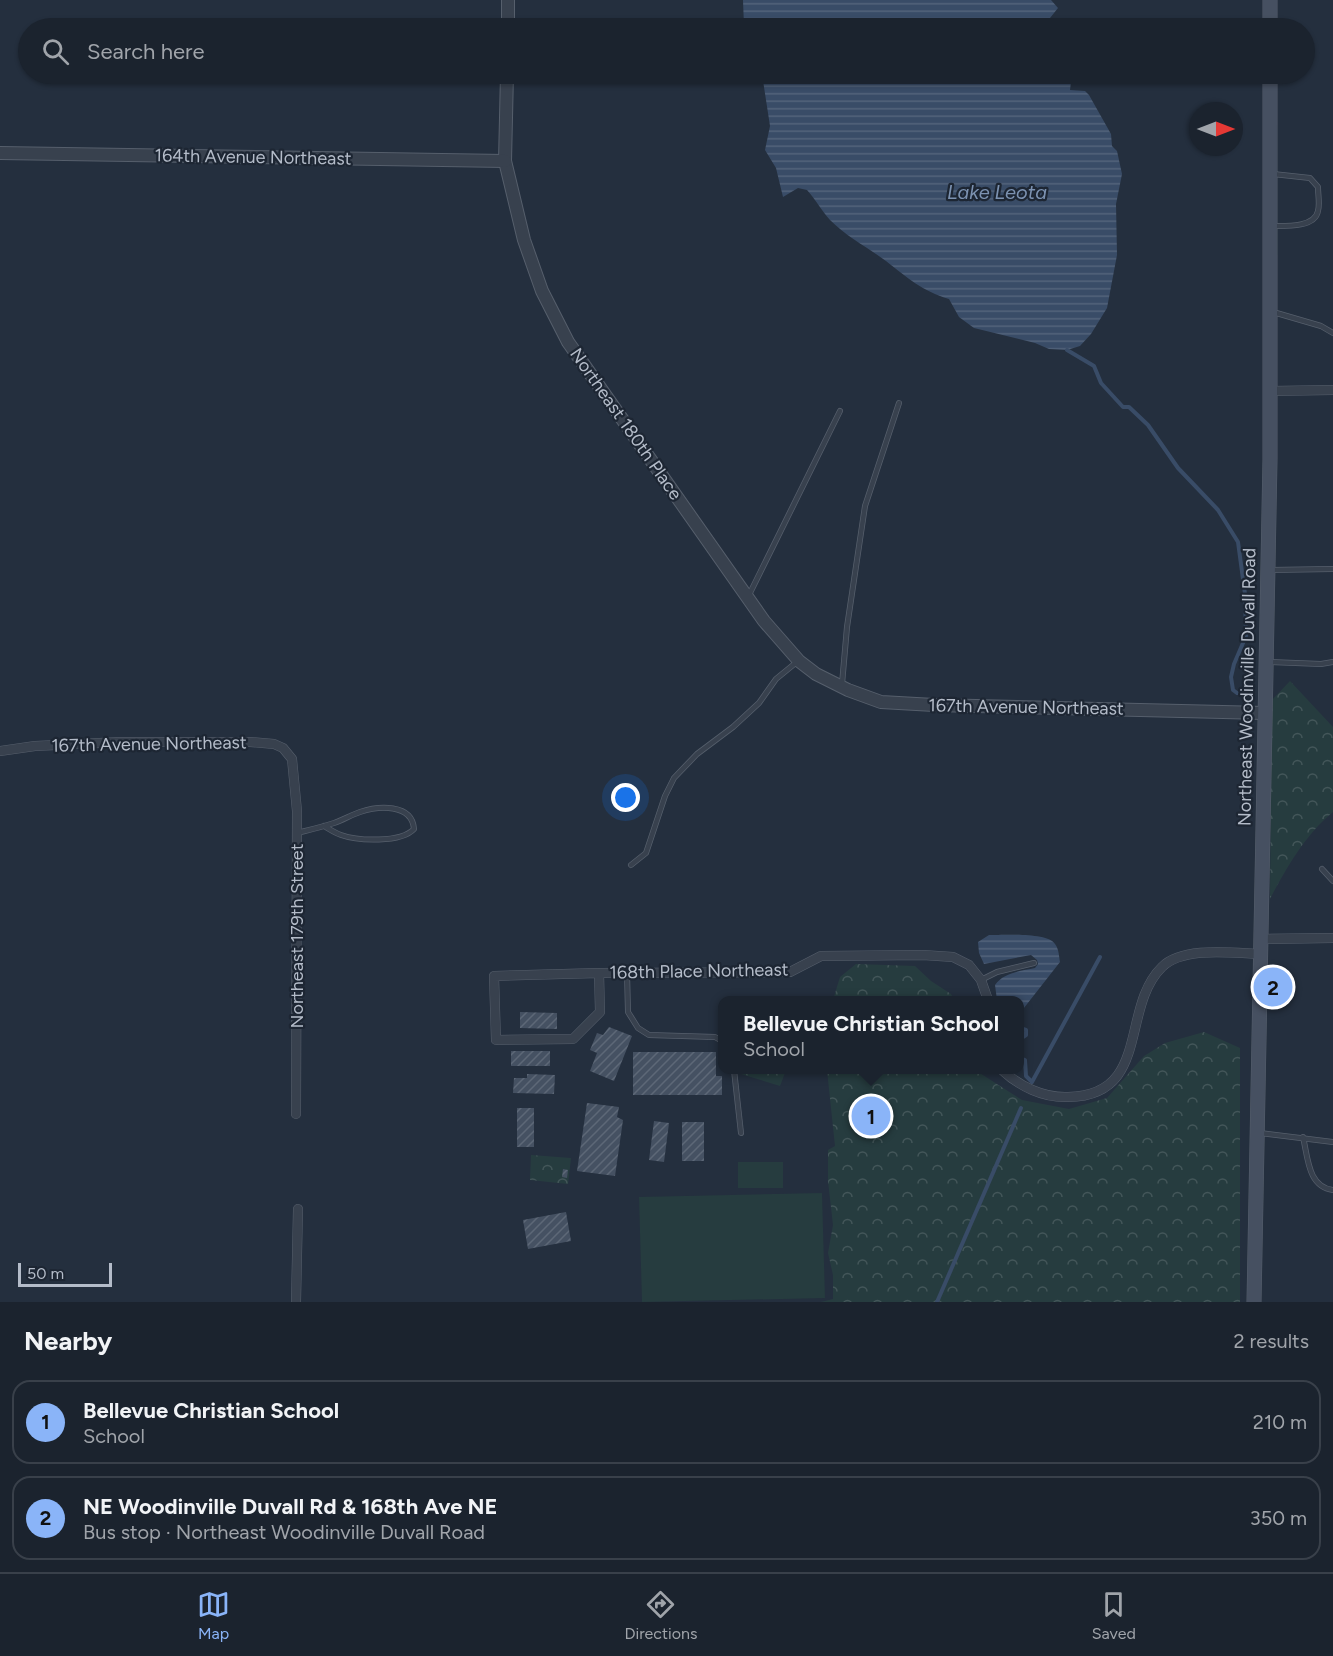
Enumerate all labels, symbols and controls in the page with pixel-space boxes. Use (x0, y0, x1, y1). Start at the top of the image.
search box (18, 18, 1315, 84)
icon: search (39, 35, 72, 68)
text: Search here (87, 38, 205, 65)
north arrow (1189, 102, 1243, 156)
street label: 164th Avenue Northeast (154, 144, 352, 170)
water label: Lake Leota (947, 180, 1047, 204)
street label: Northeast 180th Place (565, 344, 687, 504)
street label: Northeast Woodinville Duvall Road (1234, 548, 1260, 826)
street label: 167th Avenue Northeast (928, 694, 1124, 720)
street label: 167th Avenue Northeast (51, 731, 247, 757)
your location (611, 783, 640, 812)
street label: Northeast 179th Street (286, 843, 308, 1028)
street label: 168th Place Northeast (609, 958, 789, 984)
pin: 2 (1254, 964, 1292, 1010)
popup (718, 996, 1024, 1074)
text: Bellevue Christian School (743, 1010, 999, 1037)
text: School (743, 1037, 805, 1061)
pin: 1 (852, 1094, 890, 1138)
scale bar (18, 1260, 112, 1288)
text: 50 m (27, 1264, 64, 1283)
text: Nearby (24, 1325, 112, 1357)
text: 2 results (1233, 1329, 1309, 1353)
text: Bellevue Christian School (83, 1397, 339, 1424)
text: 1 (41, 1410, 50, 1434)
text: 210 m (1253, 1410, 1307, 1434)
text: School (83, 1424, 145, 1448)
text: NE Woodinville Duvall Rd & 168th Ave NE (83, 1493, 498, 1520)
text: 2 (40, 1506, 51, 1530)
text: 350 m (1250, 1506, 1307, 1530)
text: Bus stop · Northeast Woodinville Duvall Road (83, 1520, 485, 1544)
tab: Map (197, 1588, 230, 1643)
tab: Directions (624, 1588, 697, 1643)
tab: Saved (1092, 1588, 1136, 1643)

